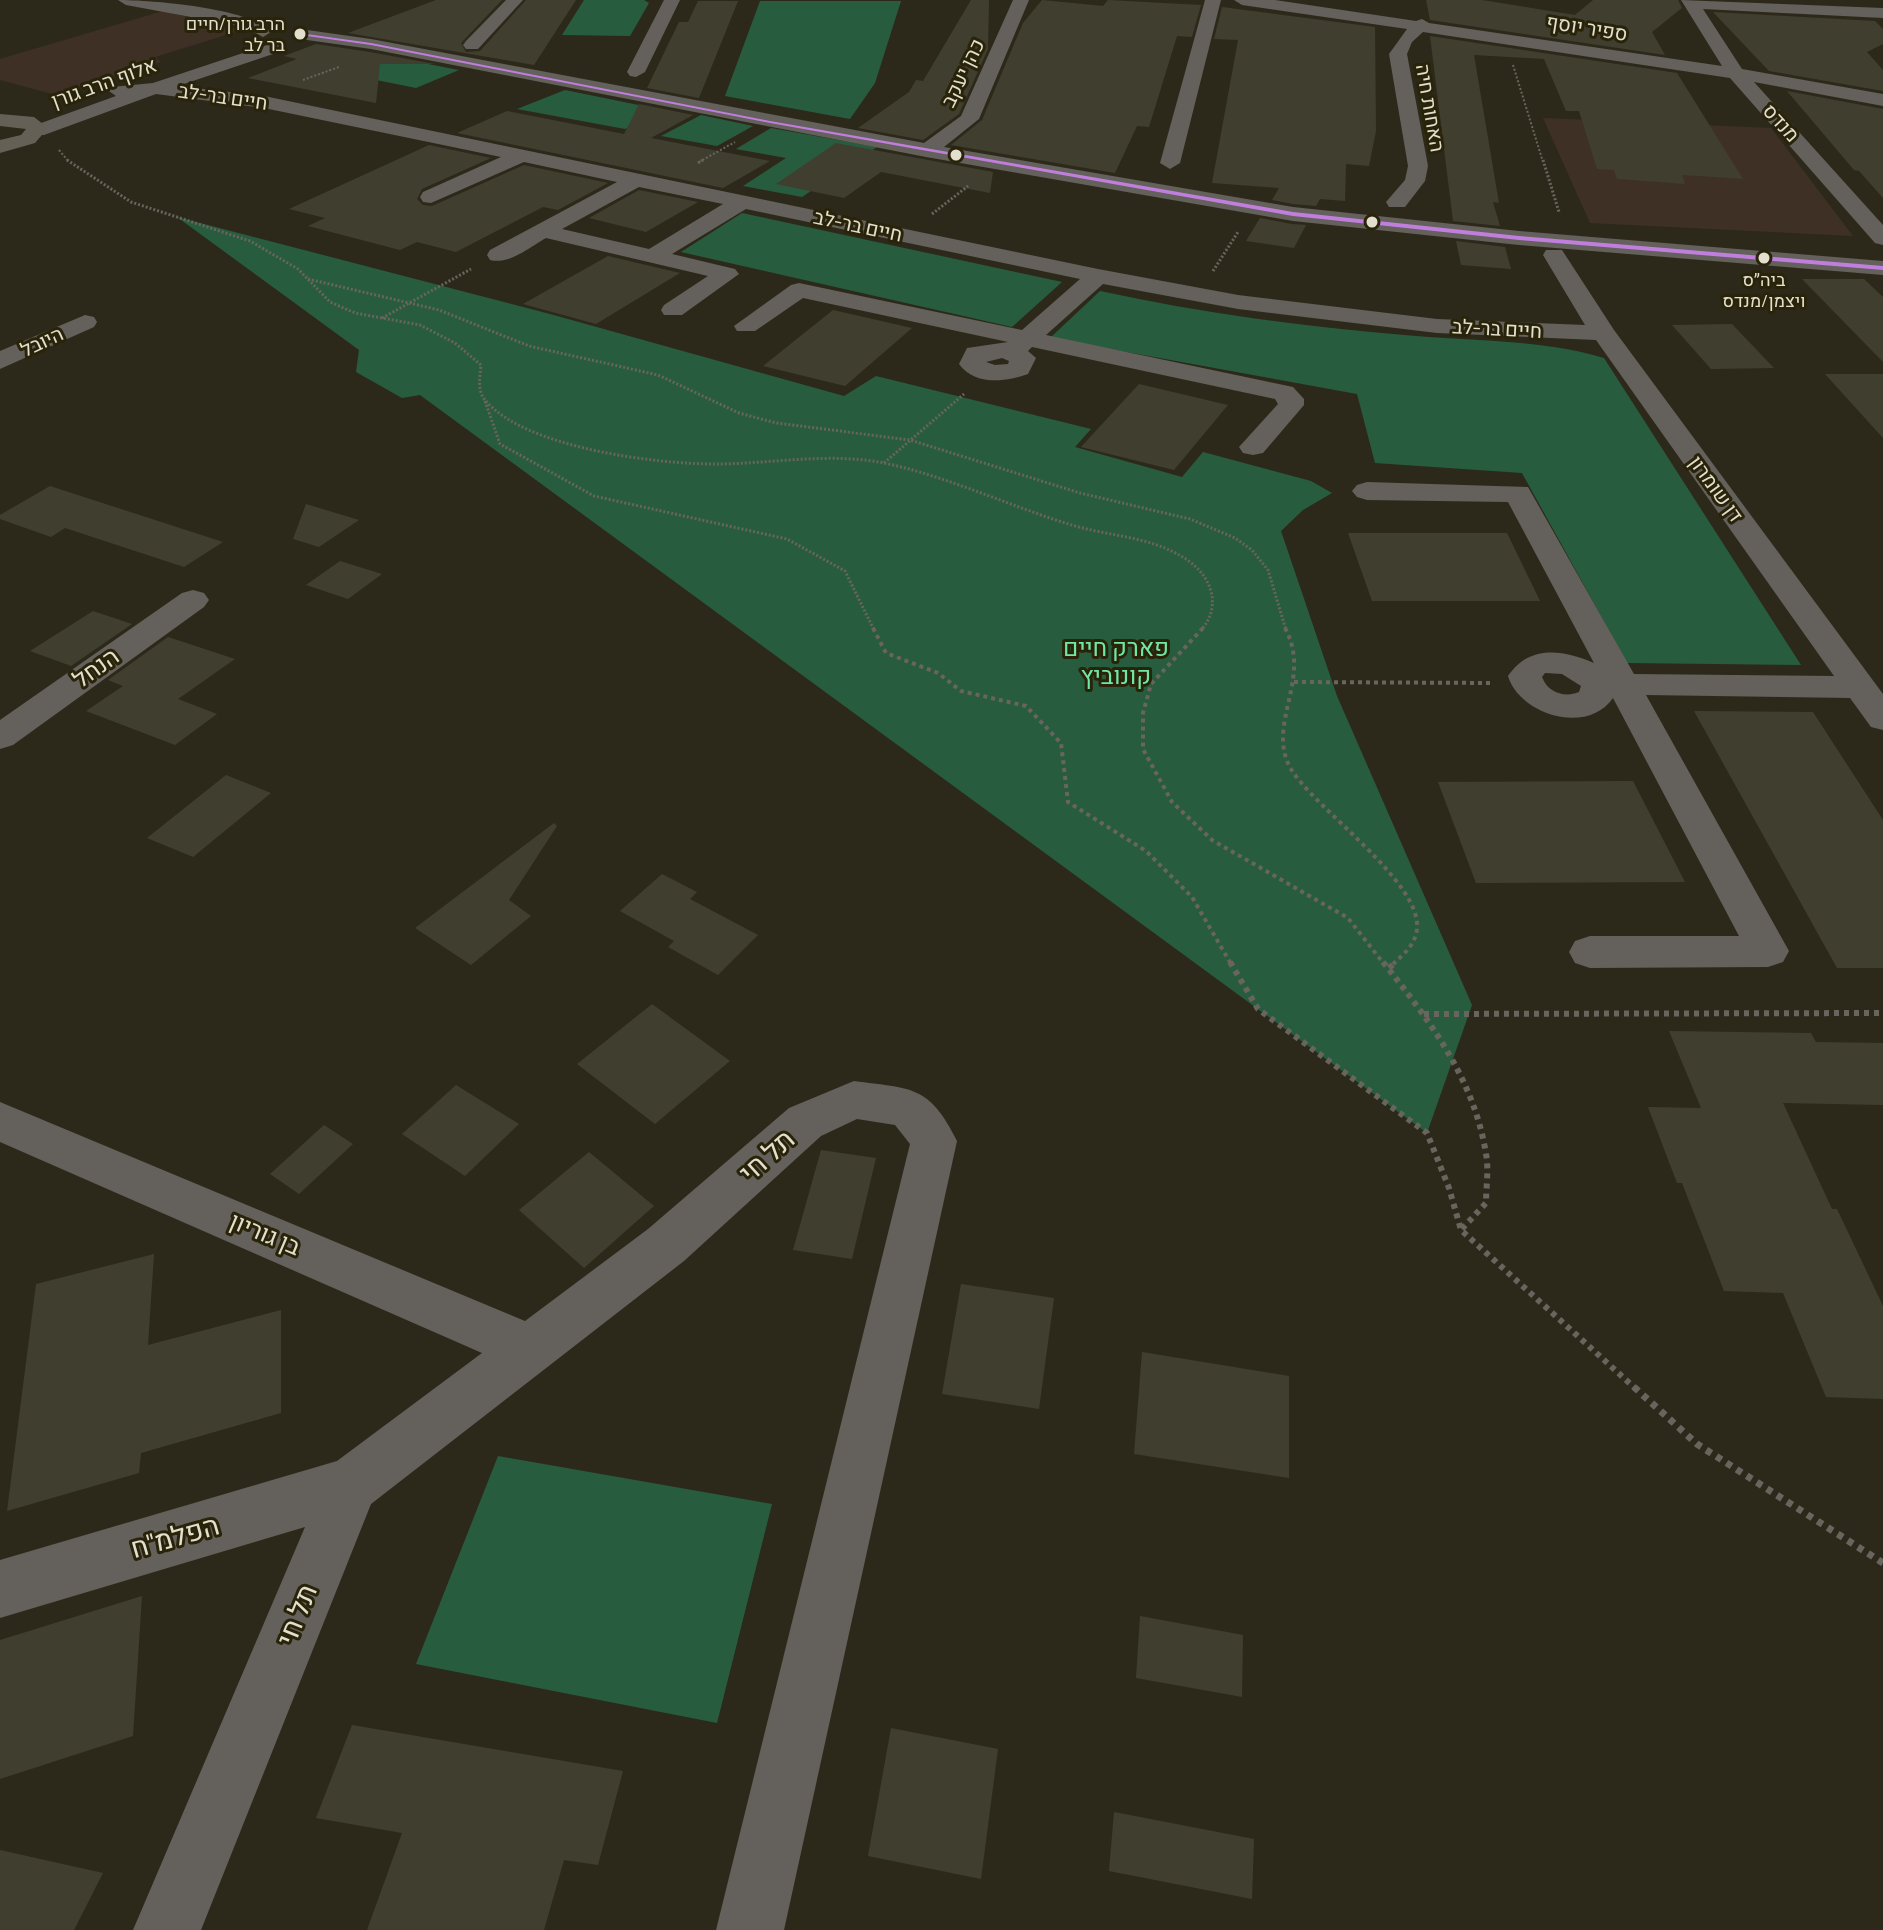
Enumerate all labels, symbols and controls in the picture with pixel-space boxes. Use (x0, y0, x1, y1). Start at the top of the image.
street label: ספיר יוסף (1545, 10, 1629, 46)
place label: הרב גורן/חיים בר לב (186, 13, 285, 56)
marker: הרב גורן/חיים בר לב (292, 26, 308, 42)
street label: כהן יעקב (936, 35, 990, 111)
street label: אלוף הרב גורן (48, 53, 160, 113)
street label: האחות חיה (1410, 62, 1450, 154)
street label: חיים בר-לב (177, 79, 269, 115)
street label: מנדס (1758, 99, 1804, 147)
unlabelled marker (948, 147, 964, 163)
street label: חיים בר-לב (812, 205, 904, 247)
unlabelled marker (1364, 214, 1380, 230)
marker: ביה״ס ויצמן/מנדס (1756, 250, 1772, 266)
place label: ביה״ס ויצמן/מנדס (1722, 269, 1806, 312)
street label: חיים בר-לב (1451, 315, 1543, 343)
street label: היובל (17, 322, 67, 362)
street label: דן שומרון (1684, 451, 1748, 527)
park label: פארק חיים קונוביץ (1063, 634, 1169, 690)
street label: הנחל (67, 642, 125, 694)
street label: תל חי (732, 1122, 802, 1190)
street label: בן גוריון (225, 1206, 305, 1262)
street label: הפלמ"ח (127, 1508, 223, 1566)
street label: תל חי (270, 1580, 324, 1650)

